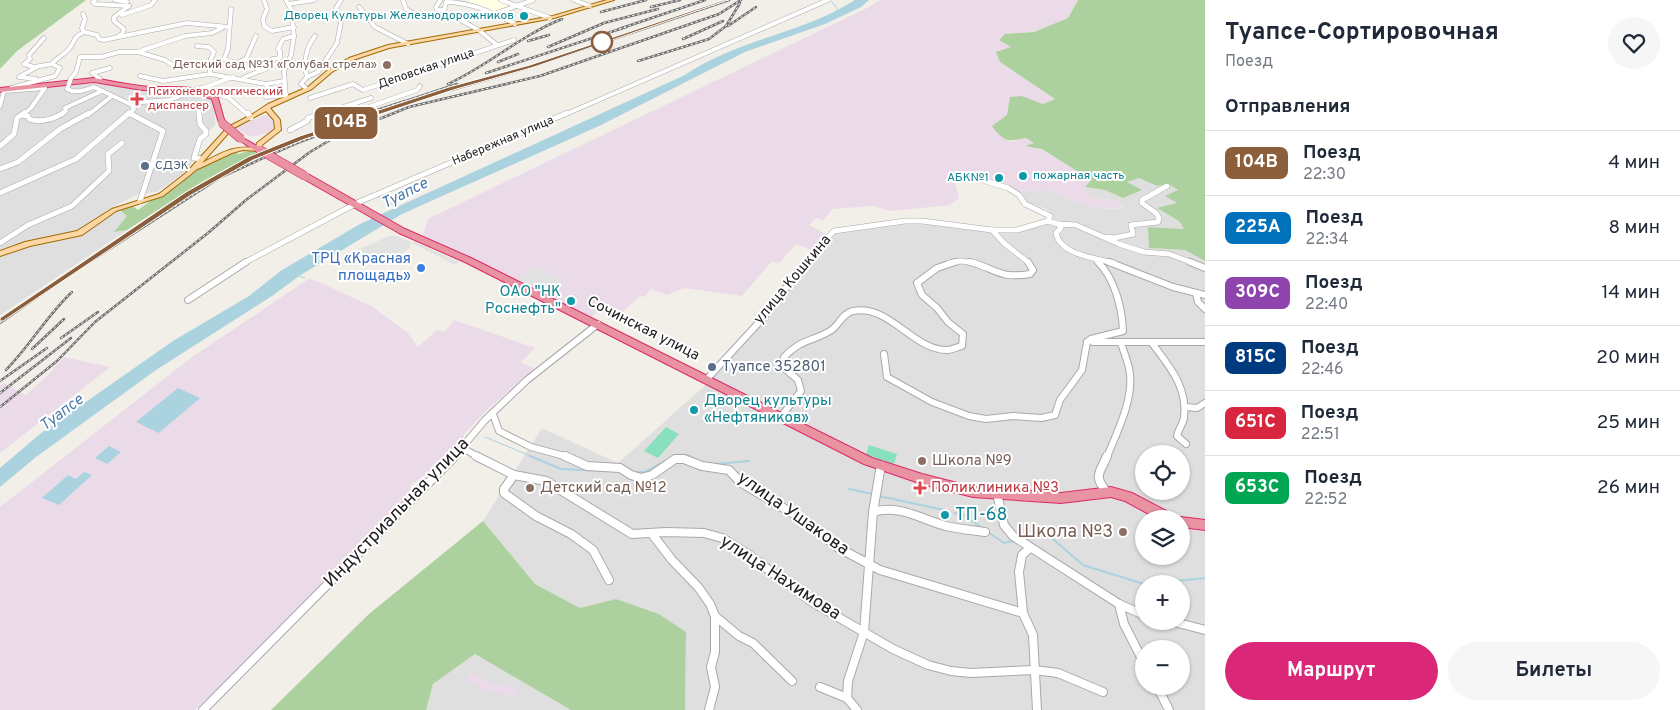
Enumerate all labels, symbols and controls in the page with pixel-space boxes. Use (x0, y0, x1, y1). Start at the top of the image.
place label: Дворец Культуры Железнодорожников (284, 8, 514, 24)
marker: Дворец Культуры Железнодорожников (518, 10, 530, 22)
button: heart (1608, 17, 1660, 69)
text: Туапсе-Сортировочная (1225, 18, 1499, 48)
unlabelled marker (591, 31, 613, 53)
street label: Деповская улица (376, 45, 476, 93)
text: Поезд (1225, 52, 1273, 72)
place label: Детский сад №31 «Голубая стрела» (173, 57, 377, 73)
marker: Детский сад №31 «Голубая стрела» (381, 59, 393, 71)
place label: Психоневрологический диспансер (148, 84, 283, 114)
marker: Психоневрологический диспансер (130, 92, 144, 106)
text: Отправления (1225, 95, 1351, 119)
line badge: 104В (311, 107, 381, 139)
text: 104В (324, 111, 368, 134)
street label: Набережная улица (450, 112, 556, 170)
text: Поезд (1303, 141, 1361, 165)
text: 104В (1235, 151, 1278, 174)
text: 4 мин (1608, 151, 1660, 175)
place label: СДЭК (155, 158, 189, 174)
marker: СДЭК (139, 160, 151, 172)
text: 22:30 (1303, 165, 1346, 185)
place label: пожарная часть (1033, 168, 1124, 184)
place label: АБК№1 (947, 170, 989, 186)
marker: пожарная часть (1017, 170, 1029, 182)
marker: АБК№1 (993, 172, 1005, 184)
water label: Туапсе (378, 173, 432, 214)
text: Поезд (1306, 206, 1363, 230)
text: 225А (1235, 216, 1281, 239)
text: 8 мин (1608, 216, 1660, 240)
text: 22:34 (1306, 230, 1348, 250)
street label: улица Кошкина (750, 231, 836, 329)
place label: ТРЦ «Красная площадь» (311, 250, 411, 286)
marker: ТРЦ «Красная площадь» (415, 262, 427, 274)
text: Поезд (1305, 271, 1363, 295)
text: 309С (1235, 281, 1280, 304)
text: 14 мин (1602, 281, 1660, 305)
place label: ОАО "НК Роснефть" (485, 283, 561, 319)
street label: Сочинская улица (583, 292, 703, 366)
marker: ОАО "НК Роснефть" (565, 295, 577, 307)
text: 22:40 (1305, 295, 1348, 315)
text: Поезд (1301, 336, 1359, 360)
text: 815С (1235, 346, 1276, 369)
text: 20 мин (1596, 346, 1660, 370)
place label: Туапсе 352801 (722, 358, 826, 377)
text: 22:46 (1301, 360, 1344, 380)
marker: Туапсе 352801 (706, 361, 718, 373)
water label: Туапсе (36, 390, 88, 436)
place label: Дворец культуры «Нефтяников» (704, 392, 832, 428)
text: Поезд (1301, 401, 1358, 425)
marker: Дворец культуры «Нефтяников» (688, 404, 700, 416)
text: 651С (1235, 411, 1276, 434)
text: 25 мин (1597, 411, 1660, 435)
text: 22:51 (1301, 425, 1340, 445)
street label: Индустриальная улица (319, 433, 475, 593)
map controls (1135, 445, 1190, 695)
button: locate (1135, 445, 1190, 500)
place label: Школа №9 (932, 452, 1012, 471)
marker: Школа №9 (916, 455, 928, 467)
text: Поезд (1304, 466, 1362, 490)
street label: улица Ушакова (733, 467, 853, 561)
text: 653С (1235, 476, 1279, 499)
text: 26 мин (1597, 476, 1660, 500)
place label: Детский сад №12 (540, 479, 667, 498)
place label: Поликлиника №3 (931, 479, 1059, 498)
marker: Поликлиника №3 (913, 481, 927, 495)
marker: Детский сад №12 (524, 482, 536, 494)
text: 22:52 (1304, 490, 1347, 510)
place label: ТП-68 (955, 504, 1008, 527)
marker: ТП-68 (939, 509, 951, 521)
button: layers (1135, 510, 1190, 565)
place label: Школа №3 (1017, 521, 1113, 544)
marker: Школа №3 (1117, 526, 1129, 538)
street label: улица Нахимова (715, 530, 845, 626)
button: + (1135, 575, 1190, 630)
button: − (1135, 640, 1190, 695)
button: Маршрут (1225, 642, 1438, 700)
button: Билеты (1448, 642, 1660, 700)

